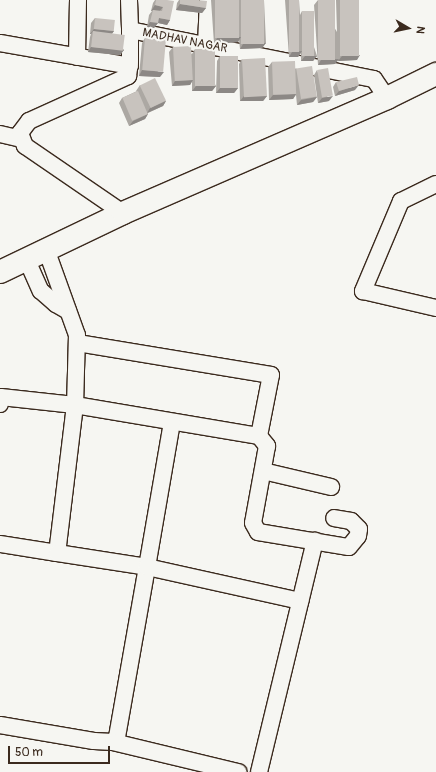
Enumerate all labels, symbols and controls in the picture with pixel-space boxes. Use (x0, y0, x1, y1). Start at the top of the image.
north arrow (388, 8, 428, 48)
text: N (413, 25, 427, 35)
street label: MADHAV NAGAR (141, 26, 229, 56)
scale bar (10, 738, 112, 764)
text: 50 m (15, 745, 43, 760)

